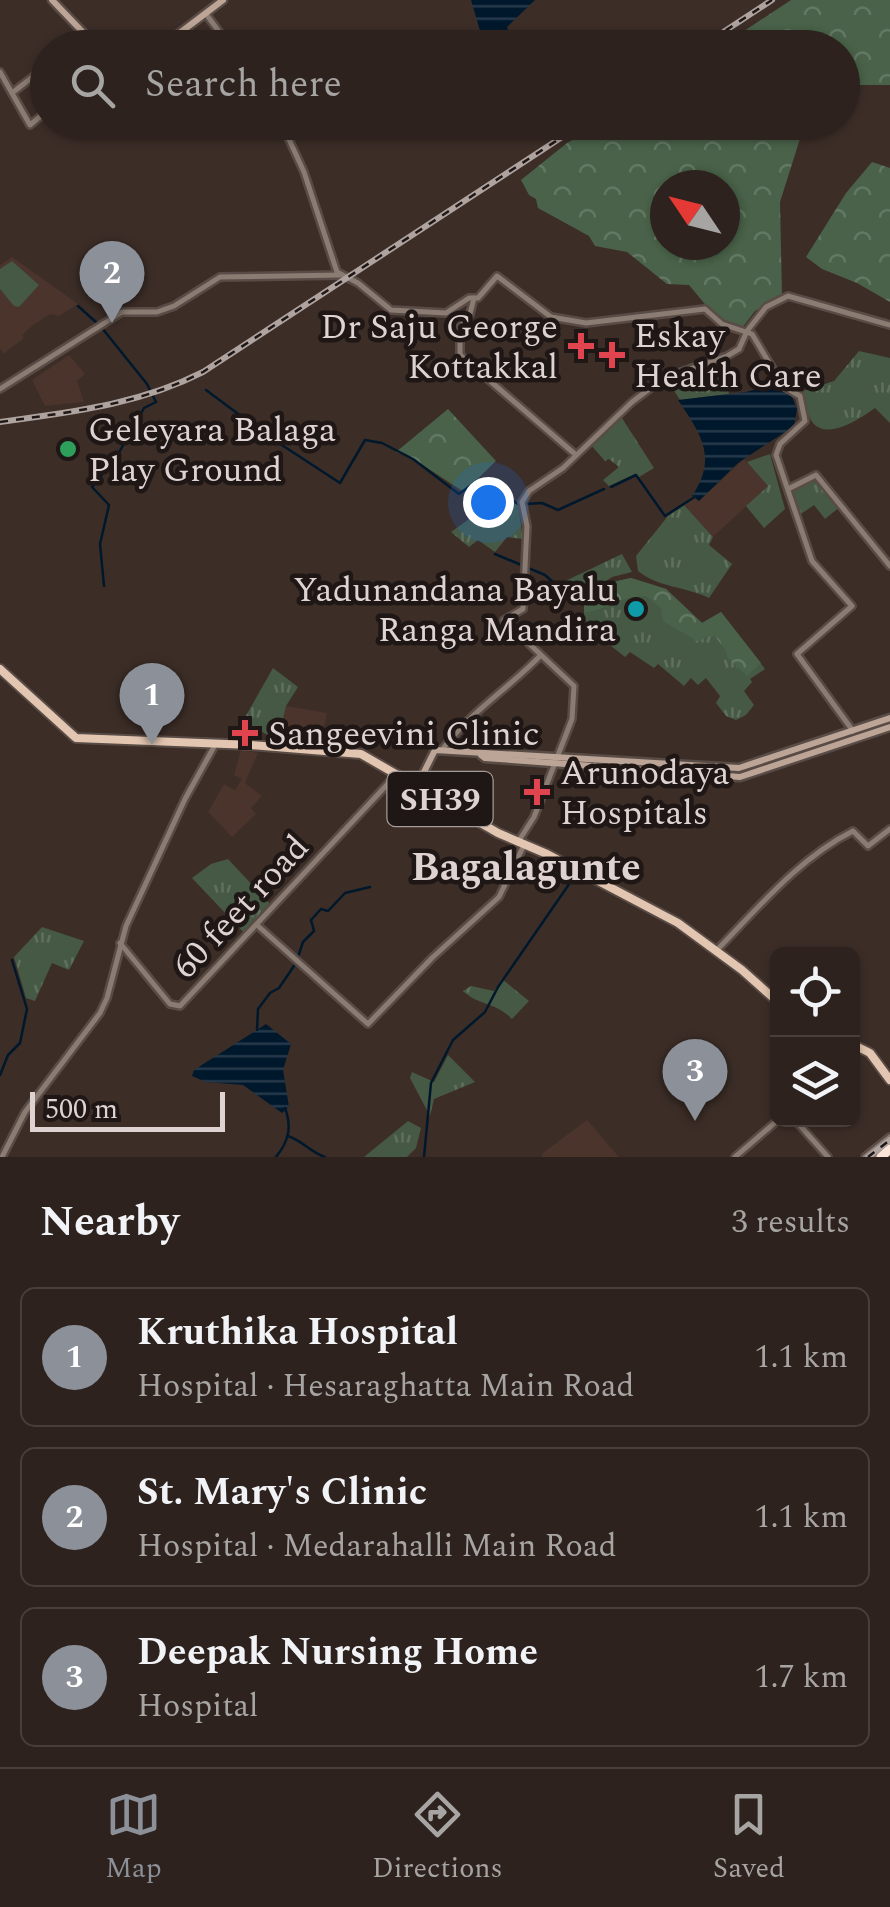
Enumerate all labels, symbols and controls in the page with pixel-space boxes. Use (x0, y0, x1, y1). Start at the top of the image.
search box (30, 30, 860, 140)
text: Search here (145, 56, 342, 114)
icon: search (65, 58, 120, 113)
north arrow (650, 170, 740, 260)
pin: 2 (80, 240, 144, 323)
place label: Dr Saju George Kottakkal (320, 301, 558, 394)
place label: Eskay Health Care (634, 310, 822, 403)
marker: Dr Saju George Kottakkal (568, 333, 594, 359)
marker: Eskay Health Care (599, 342, 625, 368)
place label: Geleyara Balaga Play Ground (88, 404, 336, 497)
marker: Geleyara Balaga Play Ground (57, 438, 79, 460)
your location (463, 477, 514, 528)
place label: Yadunandana Bayalu Ranga Mandira (293, 564, 616, 657)
marker: Yadunandana Bayalu Ranga Mandira (625, 598, 647, 620)
pin: 1 (120, 662, 184, 745)
place label: Sangeevini Clinic (268, 708, 539, 761)
marker: Sangeevini Clinic (232, 720, 258, 746)
place label: Arunodaya Hospitals (560, 747, 730, 840)
road number: SH39 (388, 772, 492, 826)
marker: Arunodaya Hospitals (524, 779, 550, 805)
street label: 60 feet road (160, 823, 322, 991)
district label: Bagalagunte (411, 838, 641, 899)
map controls (770, 947, 860, 1127)
button: locate (770, 947, 860, 1037)
button: layers (770, 1037, 860, 1127)
pin: 3 (662, 1038, 728, 1121)
scale bar (30, 1087, 225, 1132)
text: 500 m (45, 1088, 118, 1131)
text: Nearby (40, 1191, 179, 1254)
text: 3 results (731, 1198, 850, 1247)
text: Kruthika Hospital (137, 1304, 458, 1362)
text: 1 (66, 1333, 83, 1382)
text: 1.1 km (755, 1333, 848, 1382)
text: Hospital · Hesaraghatta Main Road (137, 1362, 634, 1411)
text: St. Mary's Clinic (137, 1464, 427, 1522)
text: 2 (66, 1493, 83, 1542)
text: 1.1 km (755, 1493, 848, 1542)
text: Hospital · Medarahalli Main Road (137, 1522, 617, 1571)
text: Deepak Nursing Home (137, 1624, 538, 1682)
text: 3 (66, 1653, 83, 1702)
text: 1.7 km (755, 1653, 848, 1702)
text: Hospital (137, 1682, 258, 1731)
tab: Map (105, 1787, 162, 1890)
tab: Directions (372, 1787, 503, 1890)
tab: Saved (713, 1787, 785, 1890)

